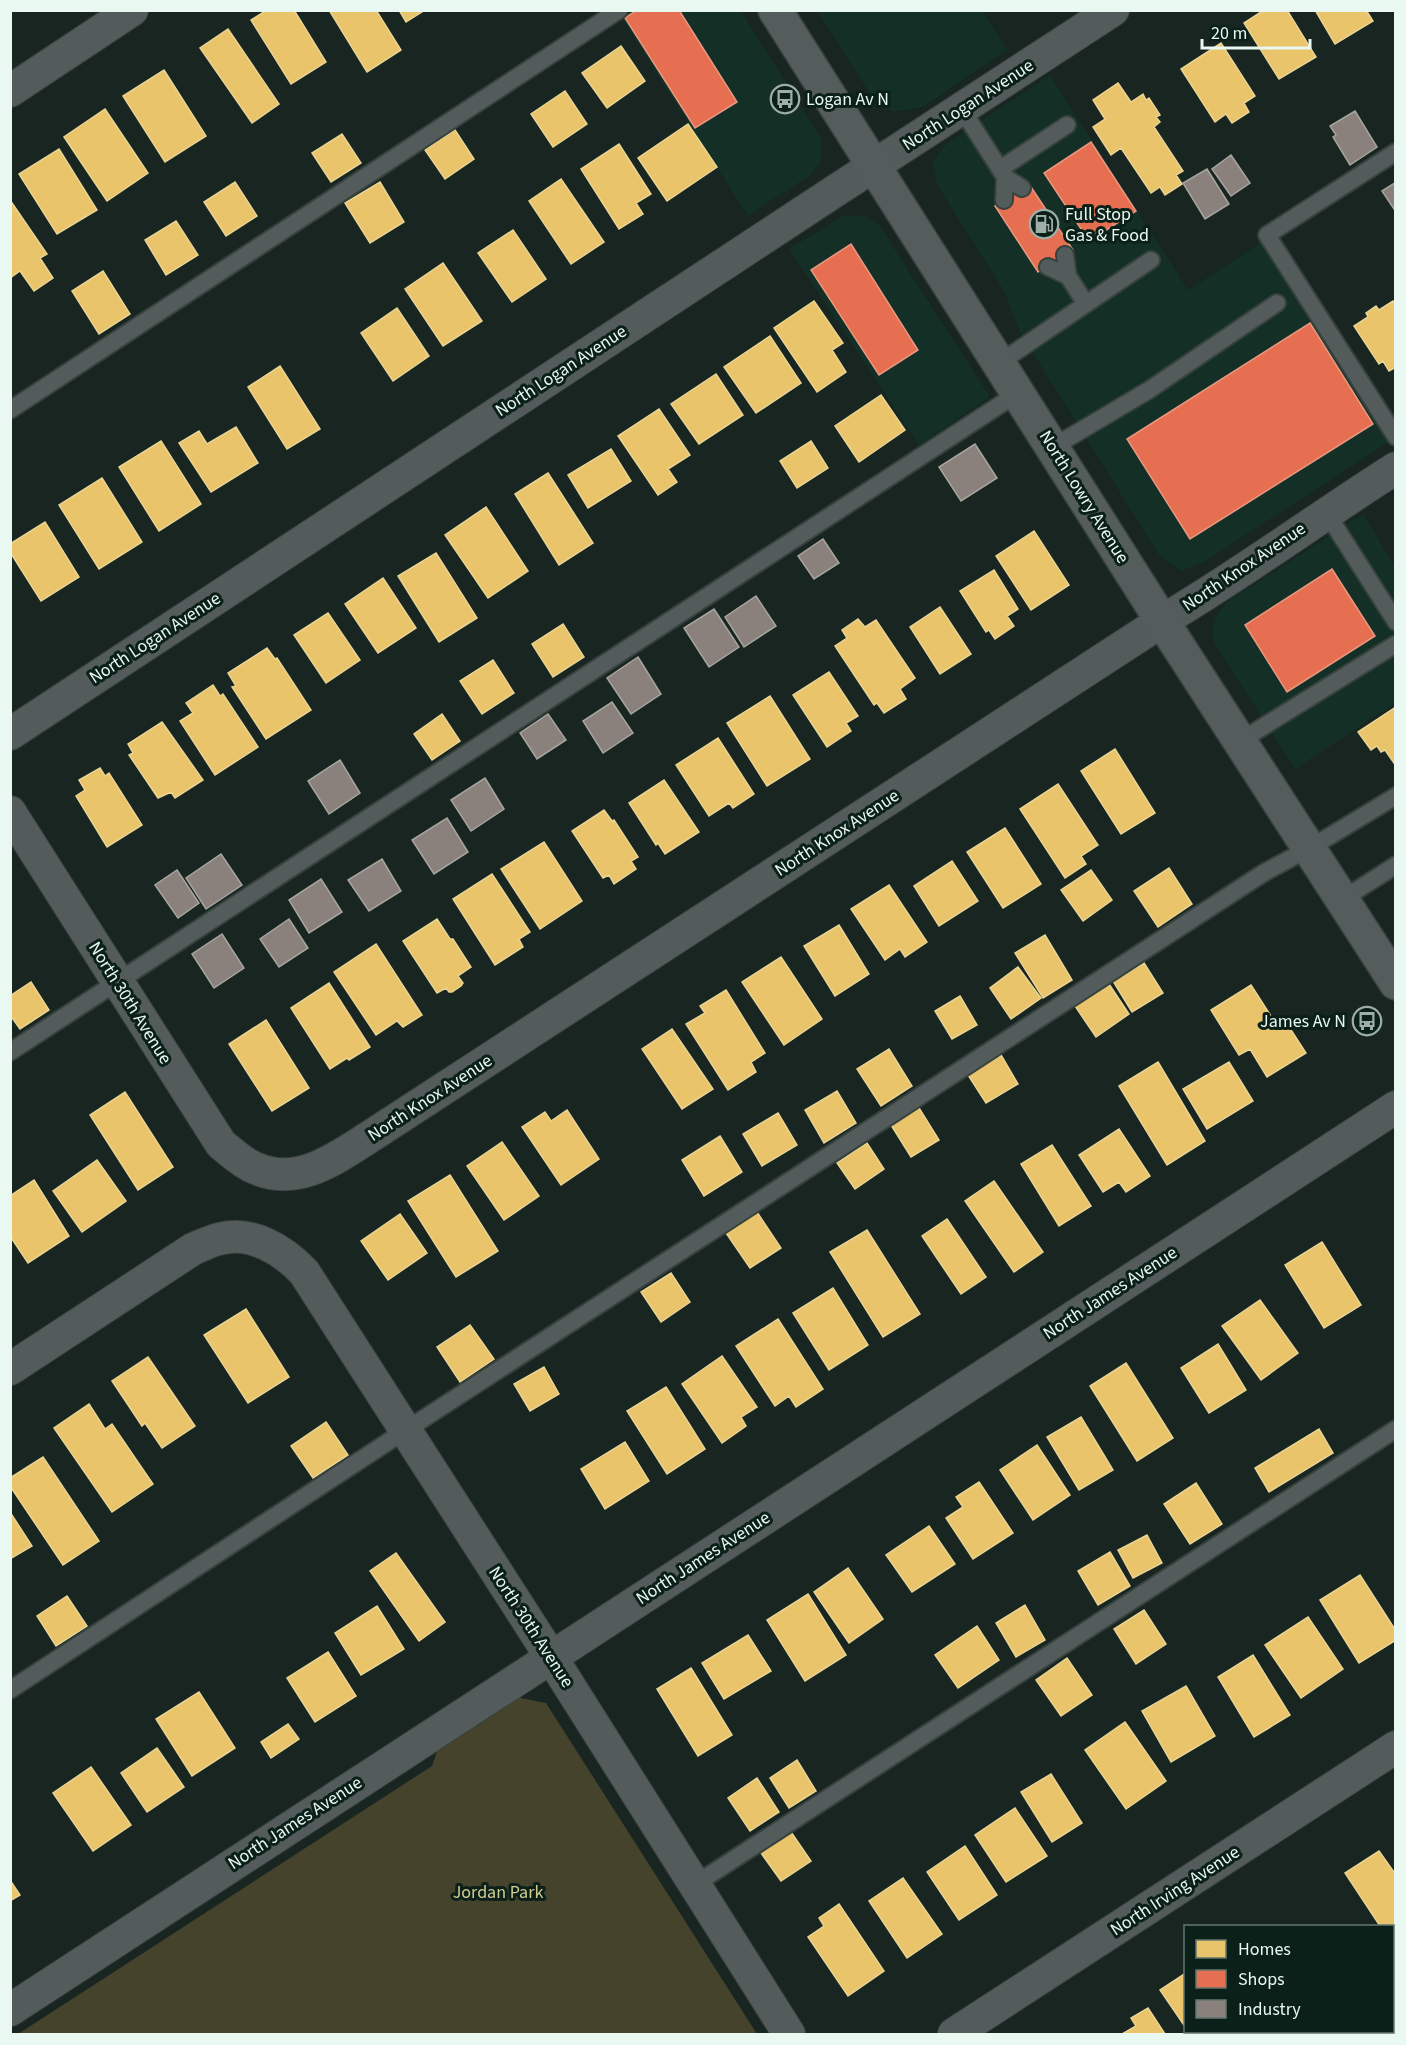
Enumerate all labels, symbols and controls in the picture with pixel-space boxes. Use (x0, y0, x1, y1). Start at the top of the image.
scale bar (1202, 12, 1310, 50)
text: 20 m (1211, 21, 1247, 46)
street label: North Logan Avenue (897, 53, 1039, 157)
bus stop icon: Logan Av N (769, 83, 801, 115)
place label: Logan Av N (806, 87, 889, 112)
place label: Full Stop Gas & Food (1065, 202, 1149, 248)
fuel station icon: Full Stop Gas & Food (1028, 208, 1060, 240)
street label: North Logan Avenue (490, 319, 632, 423)
street label: North Lowry Avenue (1033, 426, 1135, 568)
street label: North Knox Avenue (1177, 516, 1311, 618)
street label: North Logan Avenue (84, 586, 226, 690)
street label: North Knox Avenue (770, 783, 904, 883)
street label: North 30th Avenue (82, 937, 178, 1069)
bus stop icon: James Av N (1351, 1005, 1383, 1037)
place label: James Av N (1260, 1009, 1346, 1034)
street label: North Knox Avenue (363, 1048, 497, 1148)
street label: North James Avenue (1038, 1240, 1182, 1346)
street label: North James Avenue (631, 1505, 775, 1611)
street label: North 30th Avenue (482, 1561, 580, 1693)
street label: North James Avenue (223, 1770, 367, 1876)
street label: North Irving Avenue (1106, 1840, 1245, 1942)
park label: Jordan Park (453, 1880, 543, 1905)
legend (1184, 1925, 1394, 2033)
text: Homes (1238, 1937, 1291, 1962)
text: Shops (1238, 1967, 1285, 1992)
text: Industry (1238, 1997, 1301, 2022)

